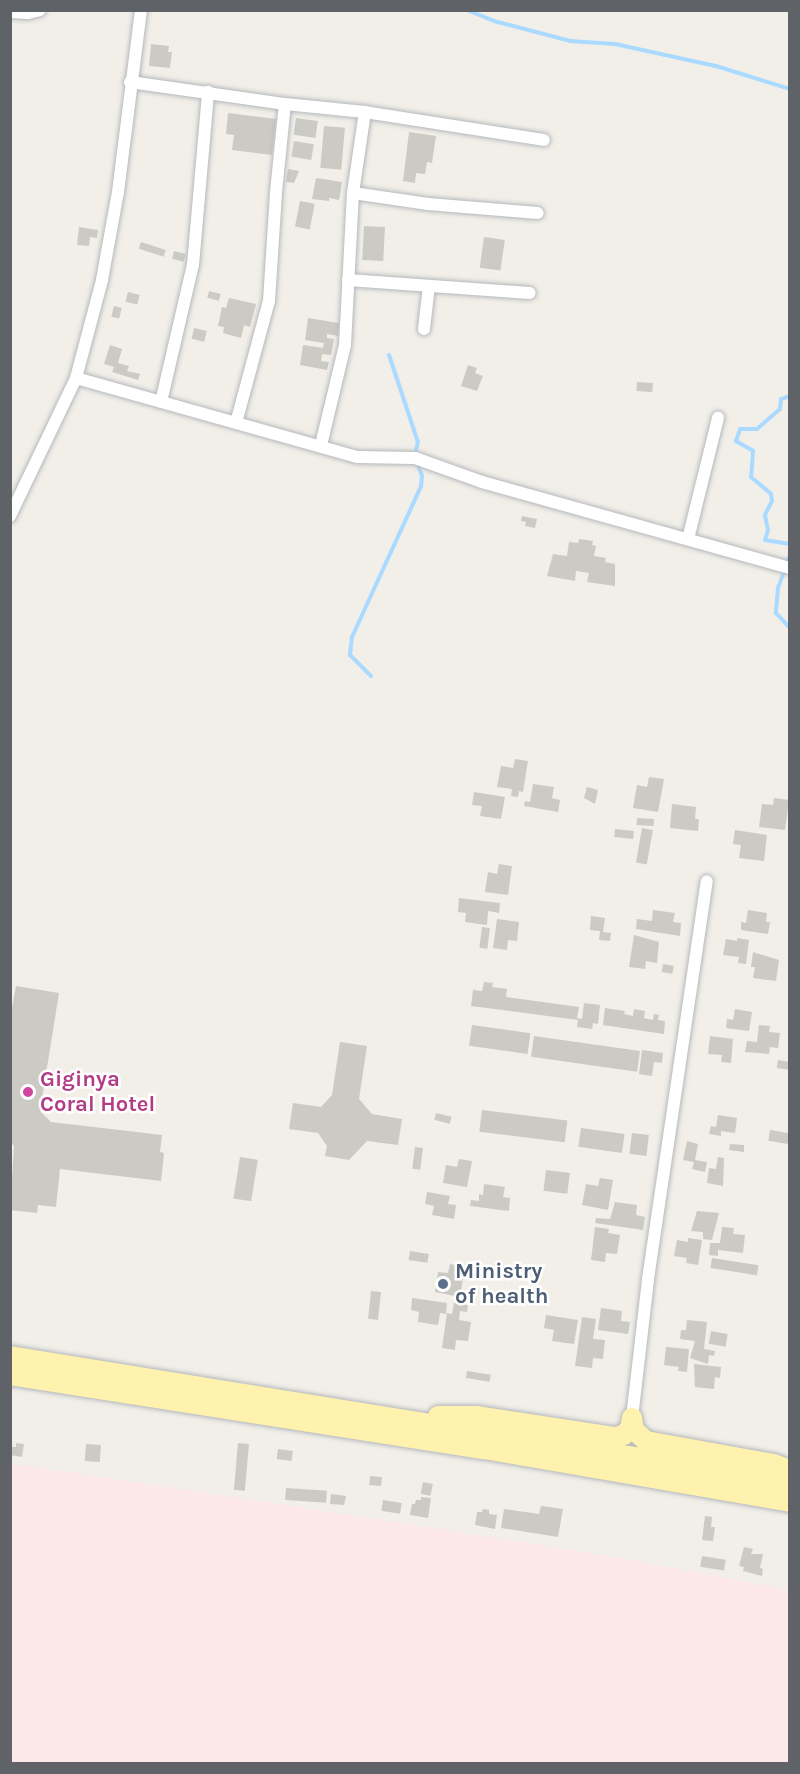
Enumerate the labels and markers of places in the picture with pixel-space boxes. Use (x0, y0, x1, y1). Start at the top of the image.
place label: Giginya Coral Hotel (40, 1066, 155, 1118)
marker: Giginya Coral Hotel (21, 1085, 35, 1099)
place label: Ministry of health (455, 1258, 548, 1310)
marker: Ministry of health (436, 1277, 450, 1291)

